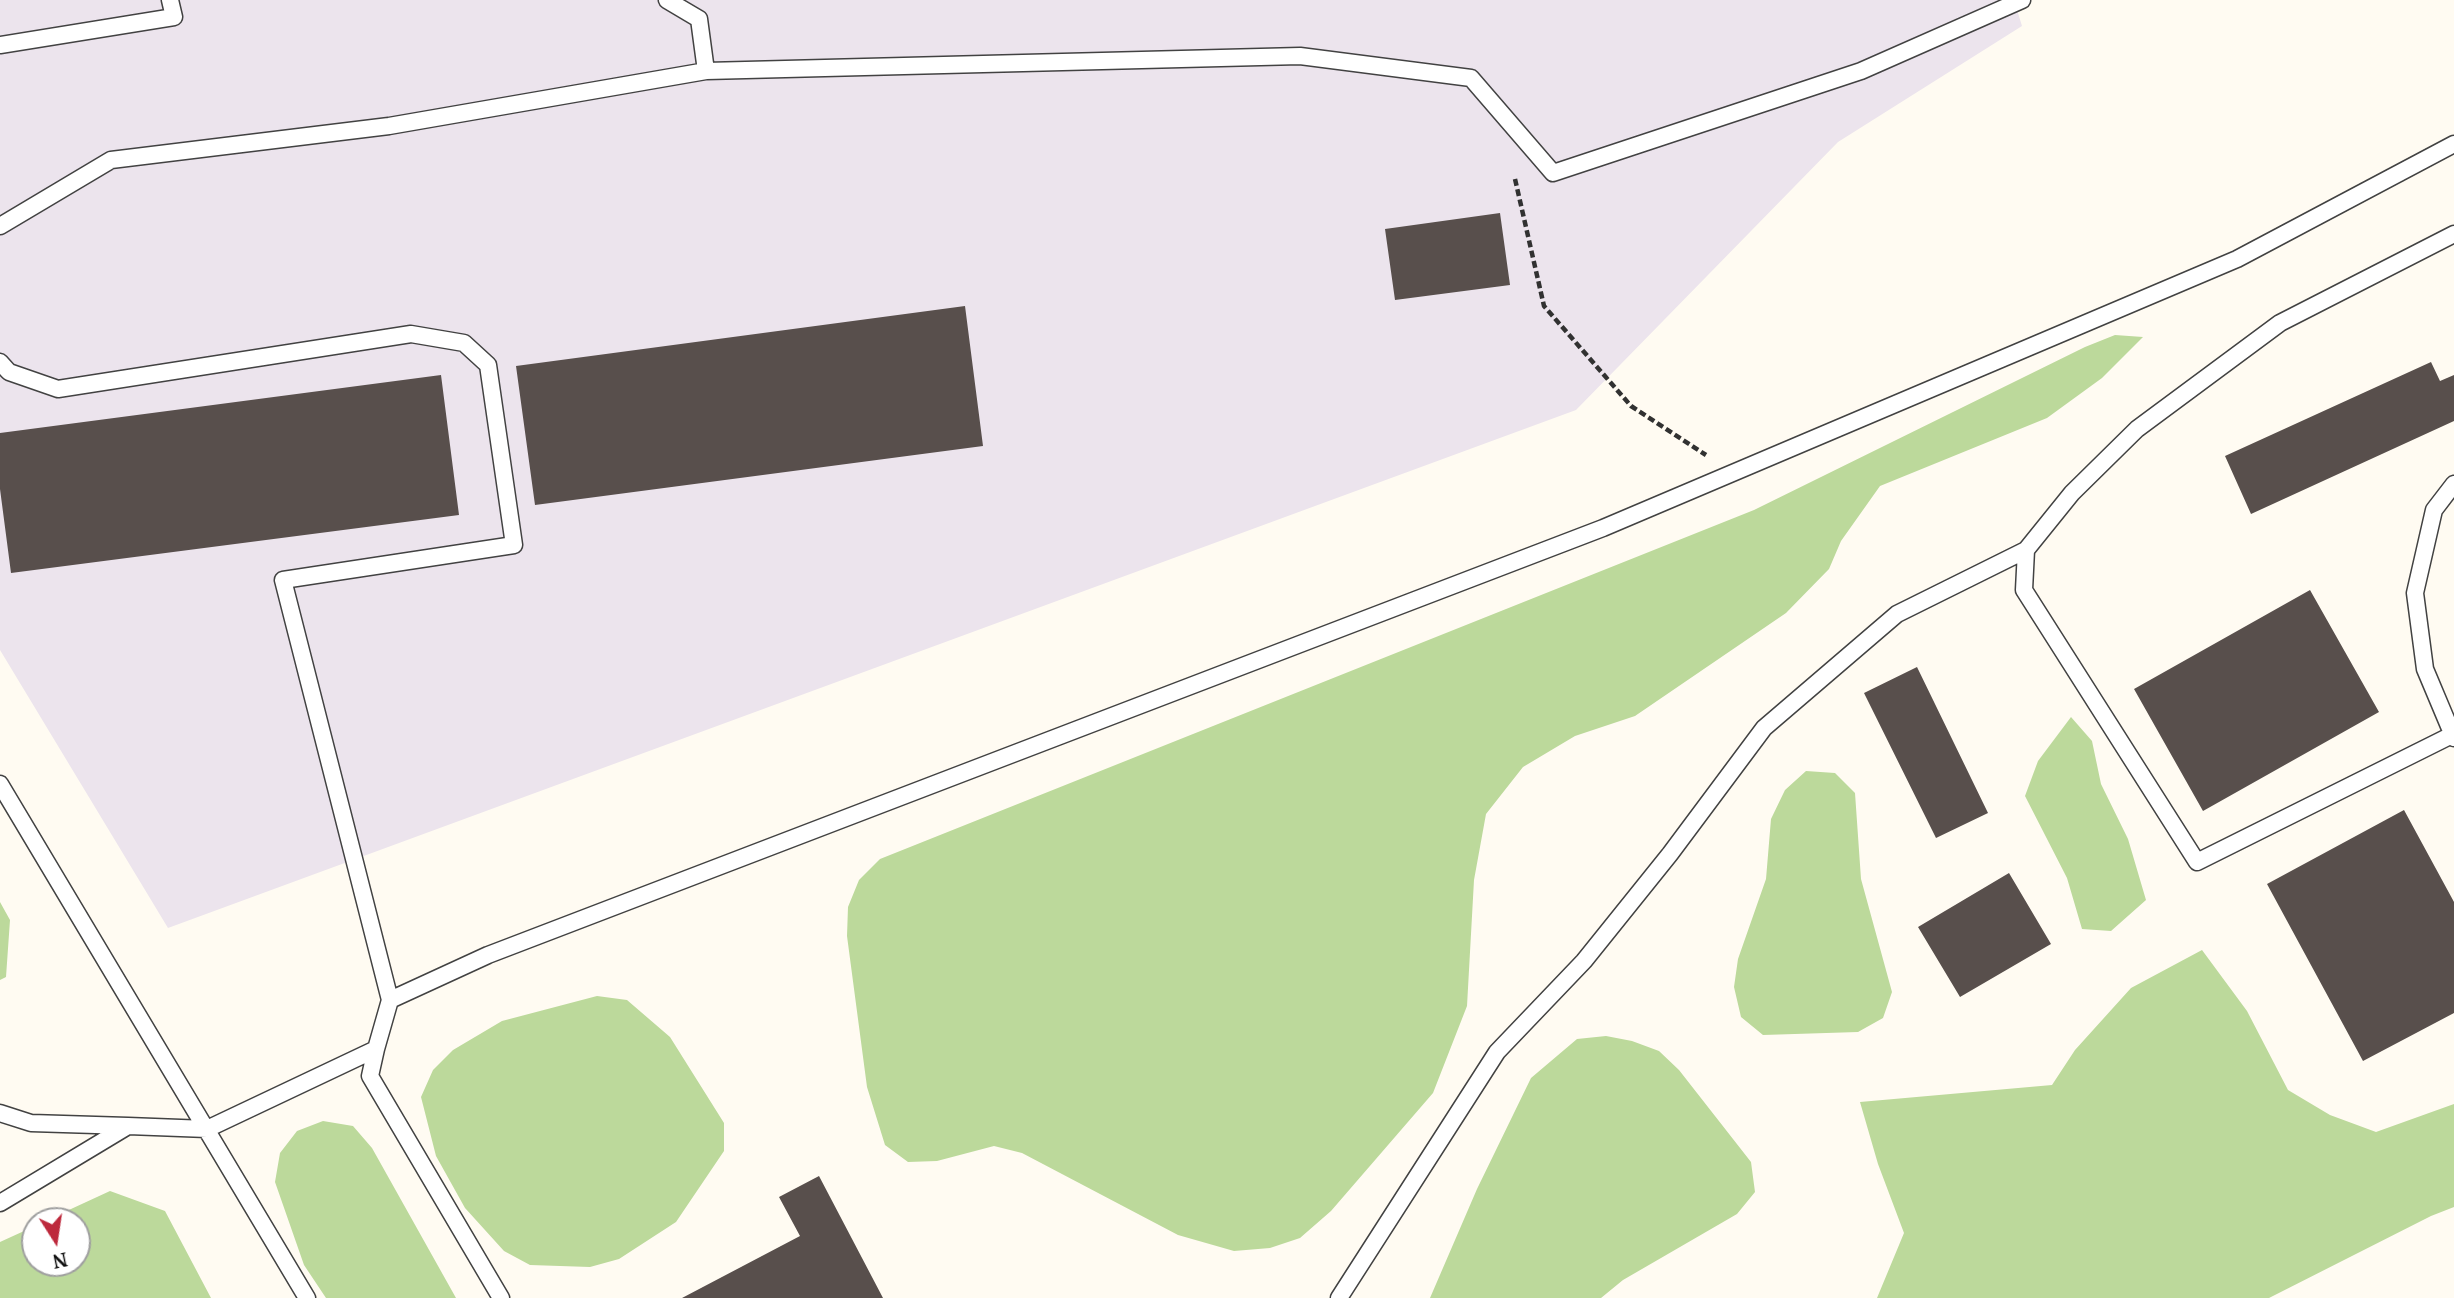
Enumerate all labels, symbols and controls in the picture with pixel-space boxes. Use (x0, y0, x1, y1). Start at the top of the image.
north arrow (21, 1207, 91, 1277)
text: N (50, 1247, 70, 1275)

